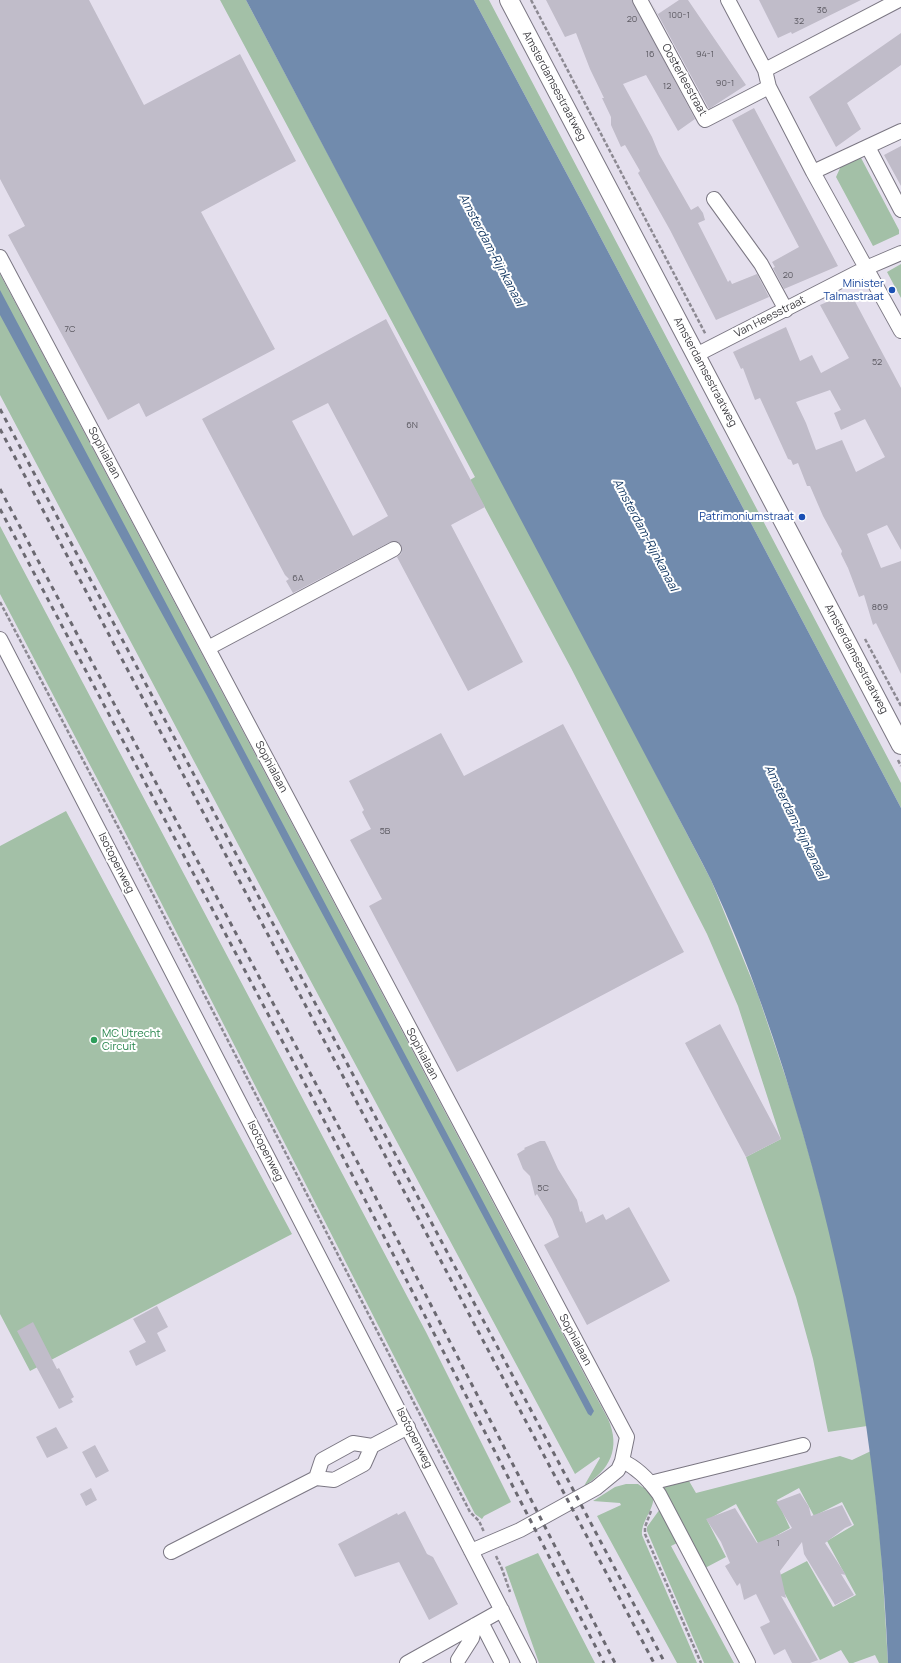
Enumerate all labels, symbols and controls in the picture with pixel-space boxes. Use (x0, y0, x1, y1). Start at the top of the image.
house number: 36 (817, 5, 827, 15)
house number: 100-1 (668, 10, 690, 20)
house number: 20 (627, 14, 637, 24)
house number: 32 (794, 16, 804, 26)
street label: Amsterdamsestraatweg (519, 29, 589, 143)
street label: Oosterleestraat (659, 41, 709, 119)
house number: 16 (645, 49, 655, 59)
house number: 94-1 (696, 49, 714, 59)
house number: 90-1 (716, 78, 734, 88)
house number: 12 (663, 81, 671, 91)
water label: Amsterdam-Rijnkanaal (455, 191, 527, 309)
house number: 20 (783, 270, 793, 280)
place label: Minister Talmastraat (824, 277, 884, 303)
marker: Minister Talmastraat (887, 285, 897, 295)
street label: Van Heesstraat (732, 293, 808, 341)
street label: Amsterdamsestraatweg (670, 315, 740, 429)
house number: 7C (65, 324, 75, 334)
house number: 52 (872, 357, 882, 367)
house number: 6N (406, 420, 418, 430)
street label: Sophialaan (85, 425, 123, 481)
water label: Amsterdam-Rijnkanaal (609, 476, 681, 594)
place label: Patrimoniumstraat (699, 510, 794, 524)
marker: Patrimoniumstraat (797, 512, 807, 522)
house number: 6A (292, 573, 304, 583)
street label: Amsterdamsestraatweg (821, 602, 891, 716)
house number: 869 (872, 602, 888, 612)
street label: Sophialaan (252, 739, 290, 795)
water label: Amsterdam-Rijnkanaal (761, 763, 829, 881)
house number: 5B (380, 826, 390, 836)
street label: Isotopenweg (95, 831, 137, 895)
street label: Sophialaan (403, 1026, 441, 1082)
place label: MC Utrecht Circuit (102, 1027, 161, 1053)
marker: MC Utrecht Circuit (89, 1035, 99, 1045)
street label: Isotopenweg (244, 1119, 286, 1183)
house number: 5C (537, 1183, 549, 1193)
street label: Sophialaan (556, 1312, 594, 1368)
street label: Isotopenweg (393, 1406, 435, 1470)
house number: 1 (776, 1538, 780, 1548)

